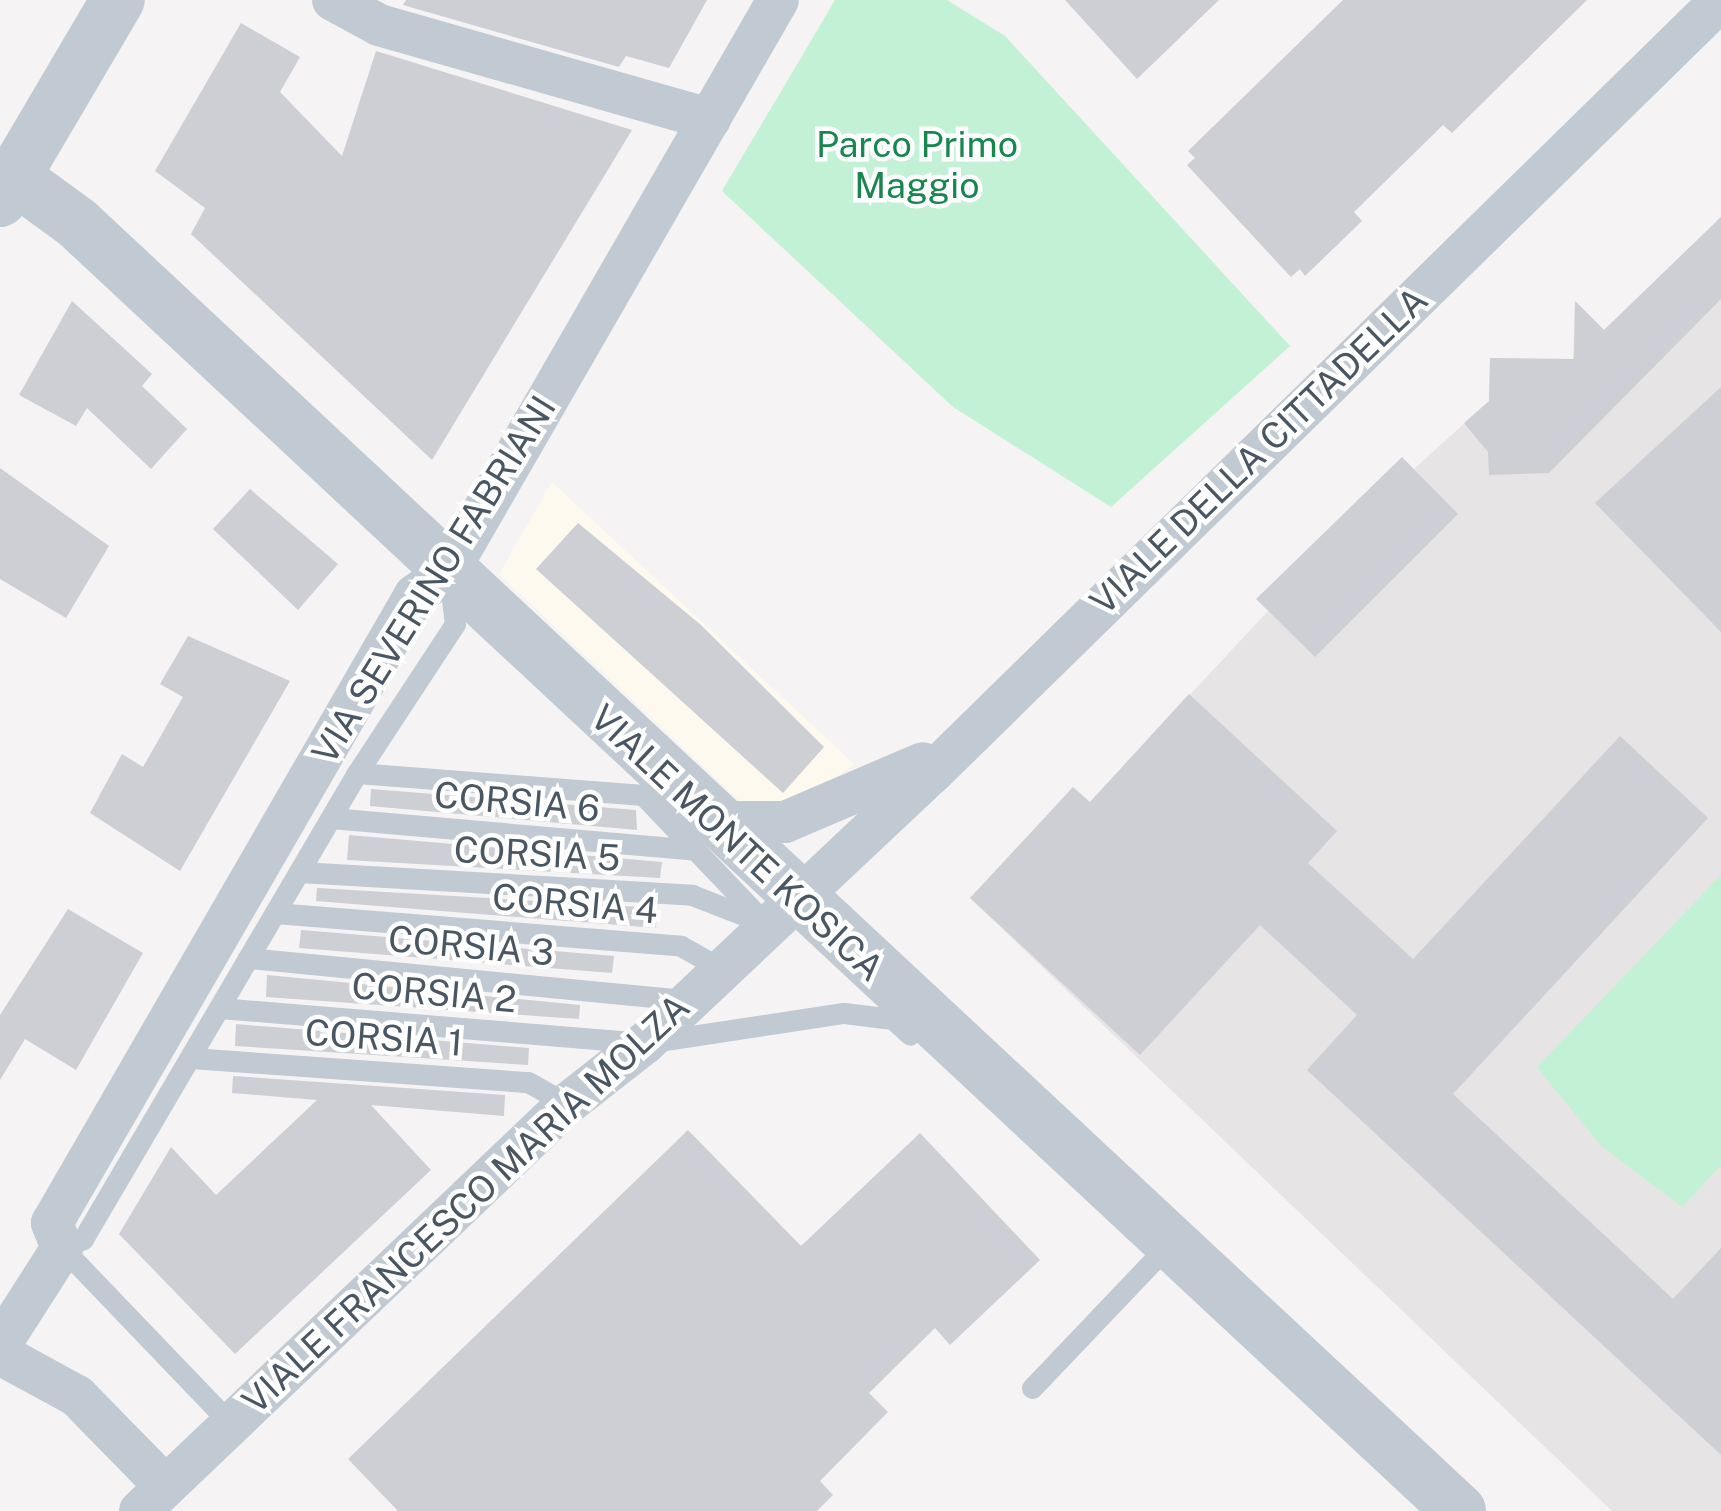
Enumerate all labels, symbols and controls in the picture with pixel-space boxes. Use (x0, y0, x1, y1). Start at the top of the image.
park label: Parco Primo Maggio (816, 122, 1018, 207)
street label: VIALE DELLA CITTADELLA (1081, 278, 1437, 624)
street label: VIA SEVERINO FABRIANI (303, 388, 565, 772)
street label: VIALE MONTE KOSICA (582, 696, 892, 990)
street label: CORSIA 6 (433, 773, 601, 831)
street label: CORSIA 5 (453, 828, 621, 880)
street label: CORSIA 4 (490, 875, 660, 933)
street label: CORSIA 3 (386, 917, 556, 975)
street label: CORSIA 2 (350, 964, 518, 1022)
street label: VIALE FRANCESCO MARIA MOLZA (234, 985, 698, 1423)
street label: CORSIA 1 (304, 1011, 464, 1065)

